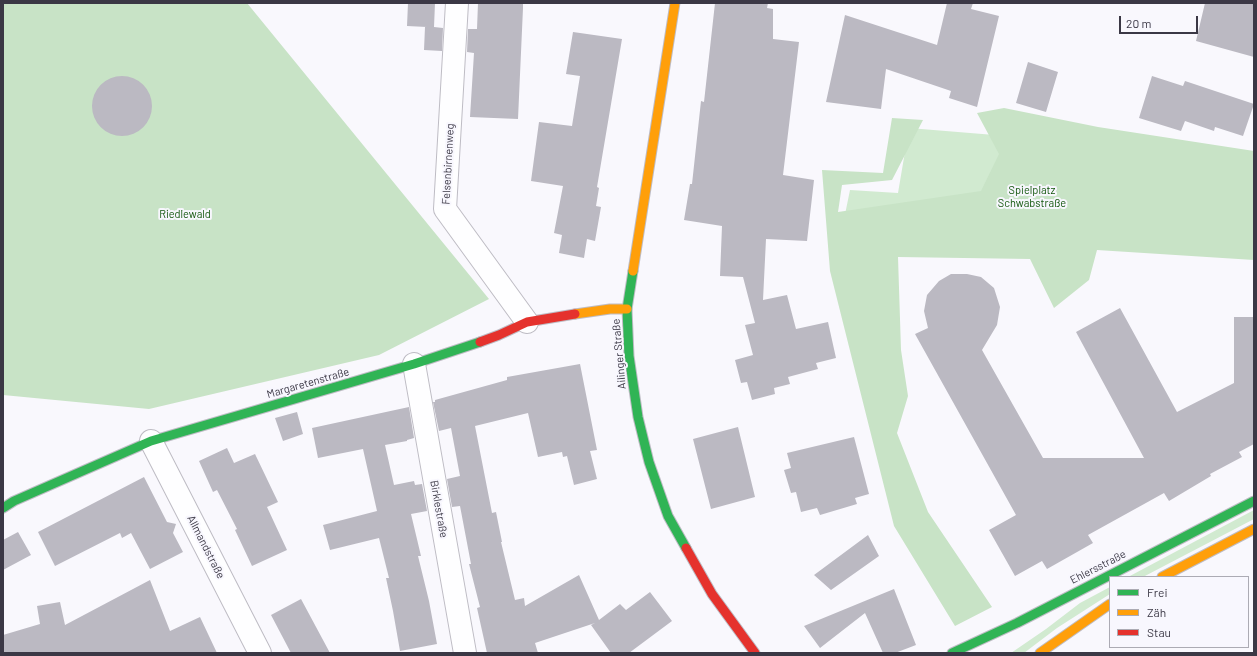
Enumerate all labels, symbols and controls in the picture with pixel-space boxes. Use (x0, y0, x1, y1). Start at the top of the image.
scale bar (1121, 8, 1200, 34)
text: 20 m (1126, 16, 1152, 30)
street label: Felsenbirnenweg (439, 123, 457, 205)
park label: Spielplatz Schwabstraße (998, 183, 1066, 209)
park label: Riedlewald (159, 207, 211, 221)
street label: Ailinger Straße (609, 318, 629, 390)
street label: Margaretenstraße (265, 365, 351, 401)
street label: Birklestraße (427, 479, 451, 539)
street label: Allmandstraße (184, 513, 228, 581)
street label: Ehlersstraße (1068, 547, 1128, 587)
legend (1109, 576, 1249, 648)
text: Frei (1147, 585, 1167, 599)
text: Zäh (1147, 605, 1166, 619)
text: Stau (1147, 625, 1171, 639)

